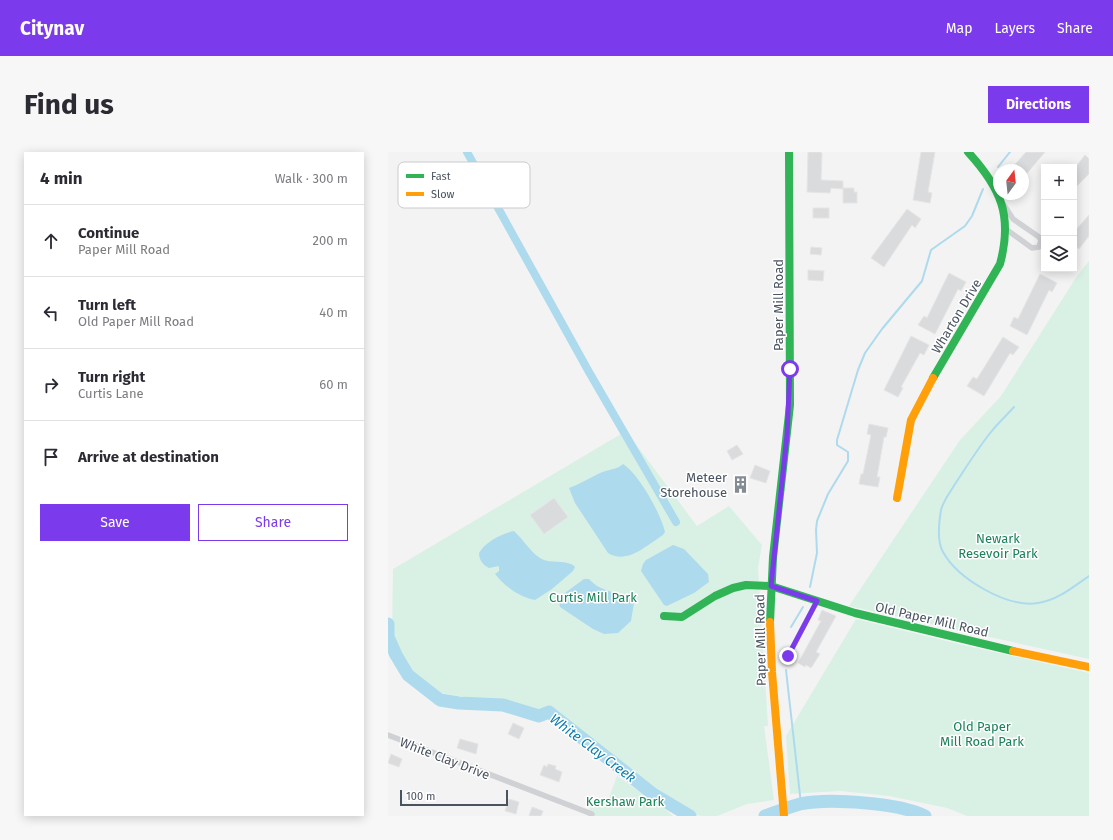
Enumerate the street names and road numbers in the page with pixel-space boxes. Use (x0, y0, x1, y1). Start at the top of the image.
street label: Paper Mill Road (771, 259, 786, 351)
street label: Wharton Drive (928, 276, 985, 356)
street label: Paper Mill Road (752, 594, 769, 686)
street label: Old Paper Mill Road (874, 599, 990, 640)
street label: White Clay Drive (398, 734, 492, 783)

